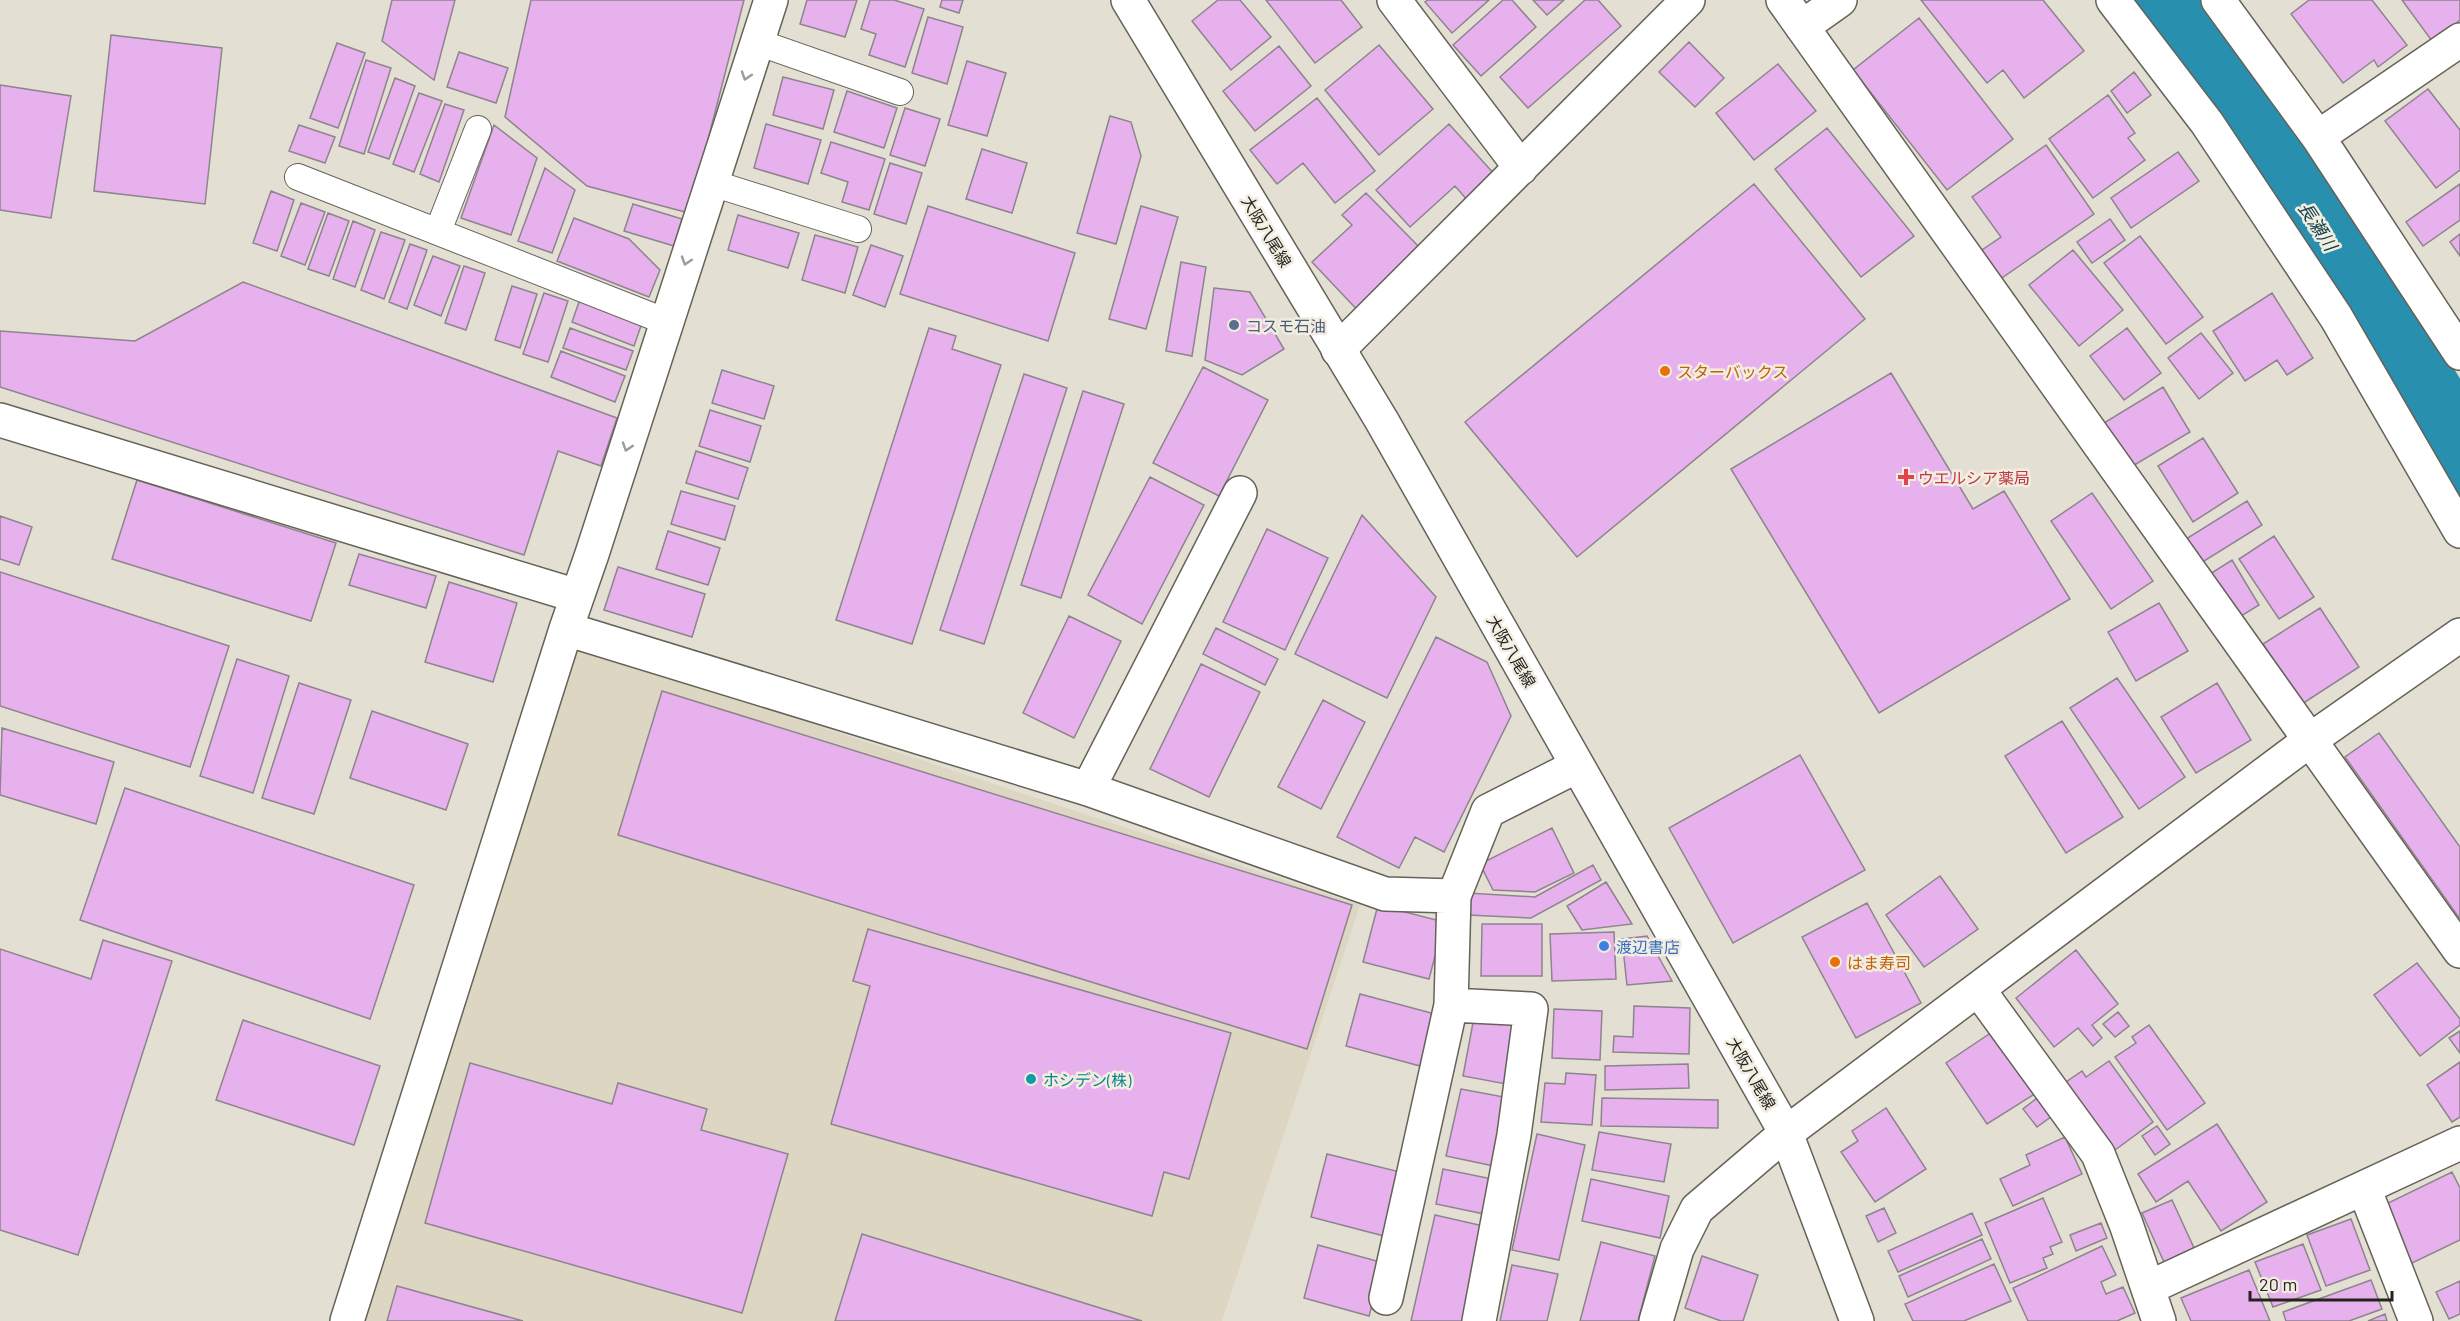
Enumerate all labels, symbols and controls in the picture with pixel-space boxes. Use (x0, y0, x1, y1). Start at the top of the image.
one-way arrow (741, 70, 753, 81)
street label: 大阪八尾線 (1238, 192, 1296, 270)
water label: 長瀬川 (2294, 197, 2343, 256)
one-way arrow (681, 255, 694, 266)
place label: コスモ石油 (1246, 316, 1326, 335)
marker: コスモ石油 (1227, 318, 1241, 332)
place label: スターバックス (1677, 362, 1788, 381)
marker: スターバックス (1658, 364, 1672, 378)
one-way arrow (621, 441, 634, 452)
place label: ウエルシア薬局 (1918, 468, 2030, 487)
marker: ウエルシア薬局 (1899, 470, 1913, 484)
street label: 大阪八尾線 (1484, 612, 1540, 690)
place label: 渡辺書店 (1616, 937, 1680, 956)
marker: 渡辺書店 (1597, 939, 1611, 953)
place label: はま寿司 (1847, 953, 1911, 972)
marker: はま寿司 (1828, 955, 1842, 969)
street label: 大阪八尾線 (1724, 1034, 1780, 1112)
place label: ホシデン(株) (1043, 1070, 1132, 1089)
marker: ホシデン(株) (1024, 1072, 1038, 1086)
scale bar (2250, 1264, 2392, 1302)
text: 20 m (2259, 1273, 2297, 1295)

